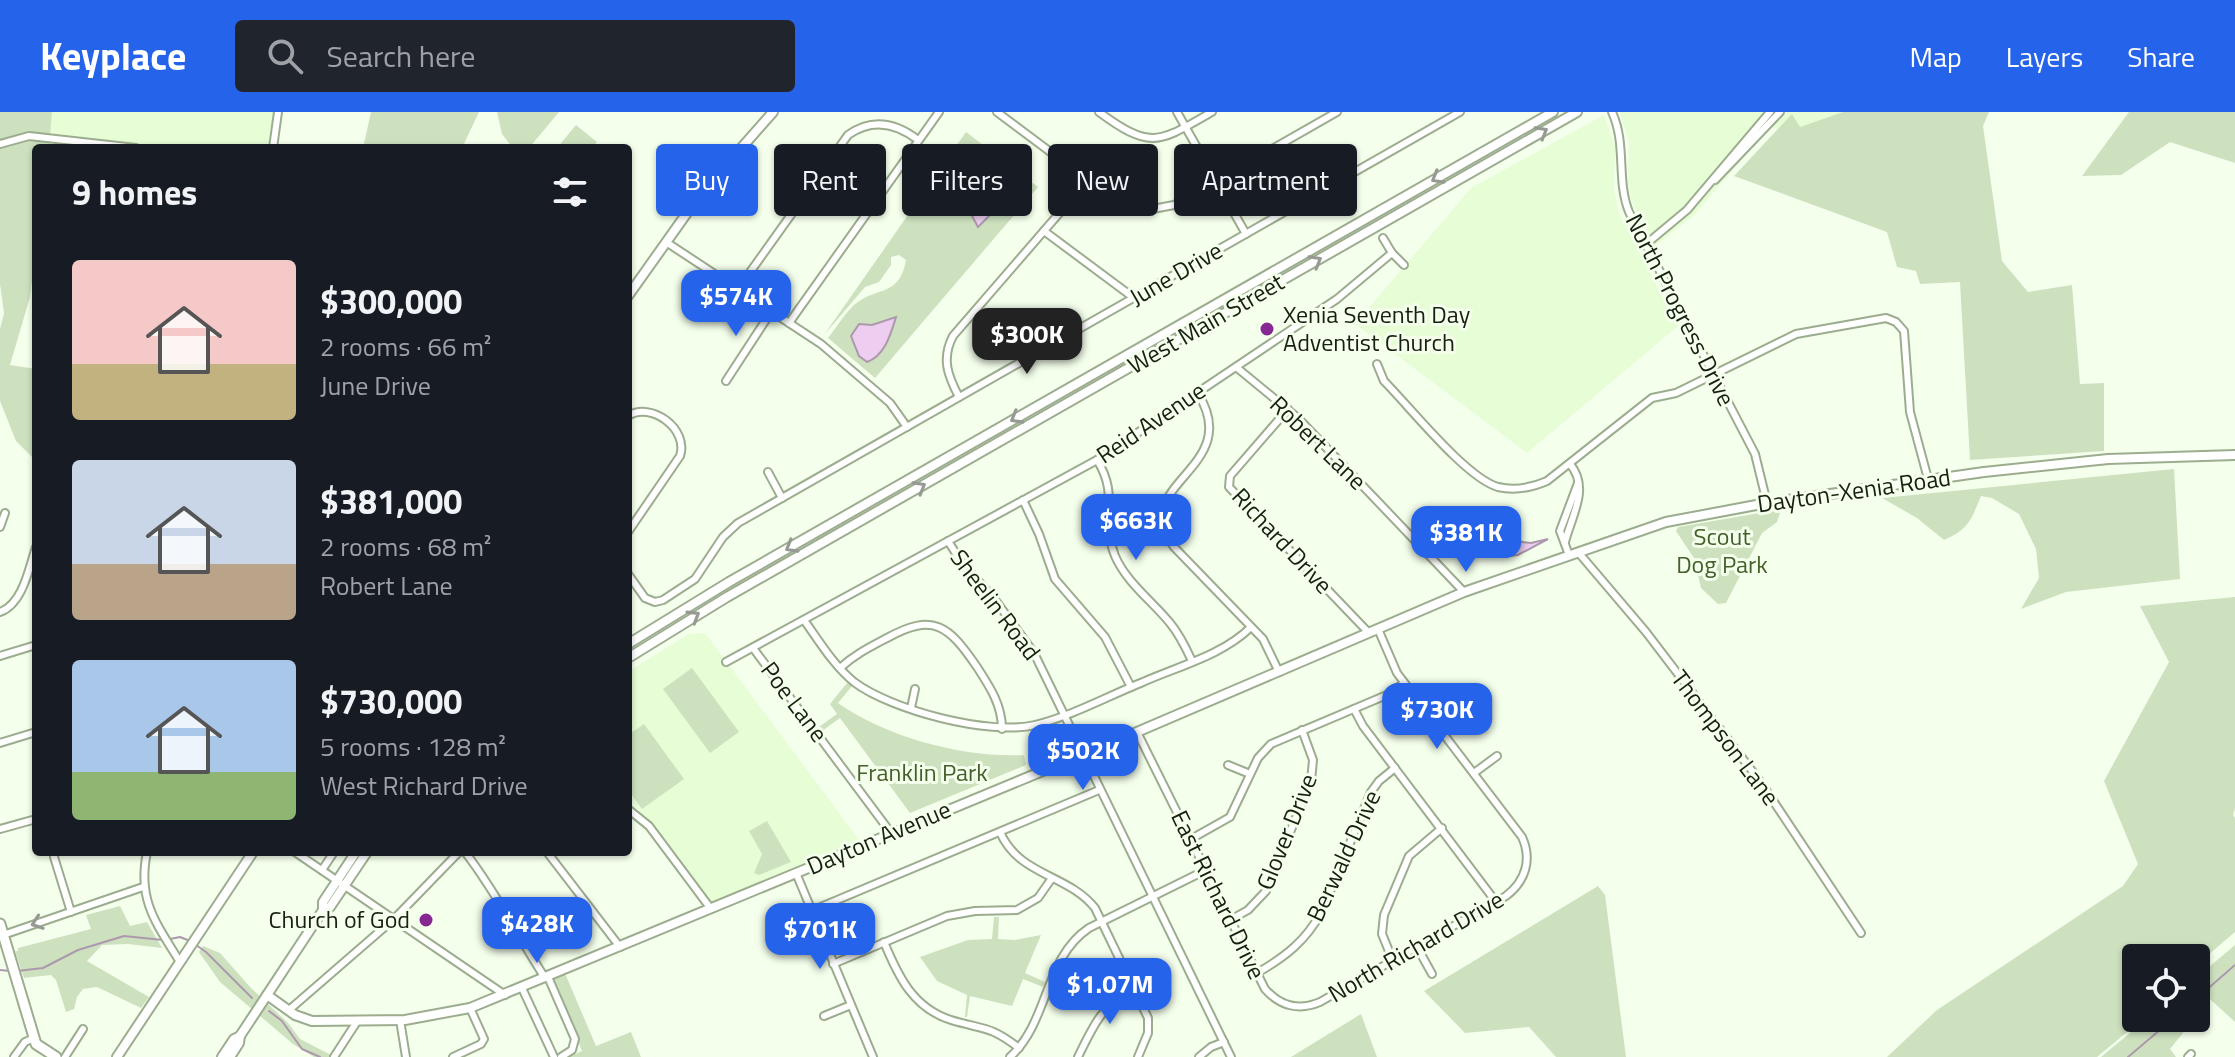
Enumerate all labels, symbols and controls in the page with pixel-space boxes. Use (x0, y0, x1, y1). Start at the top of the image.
search box (235, 20, 795, 92)
text: Keyplace (40, 27, 187, 85)
text: Search here (327, 33, 475, 79)
icon: search (263, 34, 307, 78)
text: Map (1909, 35, 1962, 78)
text: Layers (2006, 35, 2083, 78)
text: Share (2127, 35, 2195, 78)
one-way arrow (1533, 126, 1548, 142)
chip: Buy (656, 144, 758, 216)
chip: Rent (774, 144, 886, 216)
chip: Filters (902, 144, 1032, 216)
chip: New (1048, 144, 1158, 216)
chip: Apartment (1174, 144, 1357, 216)
text: 9 homes (72, 166, 197, 218)
one-way arrow (1431, 168, 1446, 184)
icon: filters (548, 170, 592, 214)
street label: North Progress Drive (1617, 207, 1745, 412)
street label: June Drive (1122, 232, 1229, 314)
one-way arrow (1307, 255, 1322, 271)
street label: West Main Street (1121, 263, 1291, 383)
pin: $574K (680, 270, 792, 338)
text: $300,000 (320, 275, 462, 327)
text: $574K (699, 276, 773, 315)
icon: home (136, 292, 232, 388)
place label: Xenia Seventh Day Adventist Church (1283, 296, 1471, 360)
pin: $300K (971, 308, 1083, 376)
text: $300K (990, 314, 1064, 353)
marker: Xenia Seventh Day Adventist Church (1258, 320, 1276, 338)
text: 2 rooms · 66 m² (320, 327, 491, 366)
text: June Drive (320, 366, 431, 405)
street label: Reid Avenue (1089, 372, 1212, 472)
street label: Robert Lane (1262, 387, 1375, 498)
one-way arrow (1011, 408, 1025, 424)
street label: Dayton-Xenia Road (1755, 459, 1953, 521)
text: $381,000 (320, 475, 462, 527)
street label: Richard Drive (1224, 479, 1342, 602)
one-way arrow (911, 481, 925, 497)
icon: home (136, 492, 232, 588)
pin: $663K (1080, 494, 1192, 562)
text: $663K (1099, 500, 1173, 539)
pin: $381K (1410, 506, 1522, 574)
text: $381K (1429, 512, 1503, 551)
park label: Scout Dog Park (1676, 518, 1768, 582)
text: 2 rooms · 68 m² (320, 527, 491, 566)
one-way arrow (785, 537, 799, 553)
street label: Sheelin Road (942, 541, 1050, 668)
text: Robert Lane (320, 566, 453, 605)
one-way arrow (685, 611, 700, 626)
street label: Poe Lane (753, 654, 837, 749)
street label: Thompson Lane (1663, 662, 1789, 813)
text: $730,000 (320, 675, 462, 727)
pin: $730K (1381, 683, 1493, 751)
text: $730K (1400, 689, 1474, 728)
icon: home (136, 692, 232, 788)
pin: $502K (1027, 724, 1139, 792)
text: 5 rooms · 128 m² (320, 727, 506, 766)
text: $502K (1046, 730, 1120, 769)
park label: Franklin Park (856, 754, 988, 790)
text: West Richard Drive (320, 766, 528, 805)
street label: Glover Drive (1246, 768, 1326, 895)
street label: Berwald Drive (1297, 784, 1389, 927)
street label: Dayton Avenue (801, 791, 956, 884)
street label: East Richard Drive (1162, 804, 1275, 985)
street label: North Richard Drive (1321, 881, 1510, 1011)
pin: $428K (481, 897, 593, 965)
place label: Church of God (269, 901, 410, 937)
text: $428K (500, 903, 574, 942)
pin: $701K (764, 903, 876, 971)
text: $701K (783, 909, 857, 948)
marker: Church of God (417, 911, 435, 929)
one-way arrow (31, 914, 45, 930)
map controls (2122, 944, 2210, 1032)
button: locate (2122, 944, 2210, 1032)
pin: $1.07M (1045, 958, 1175, 1026)
text: $1.07M (1066, 964, 1154, 1003)

